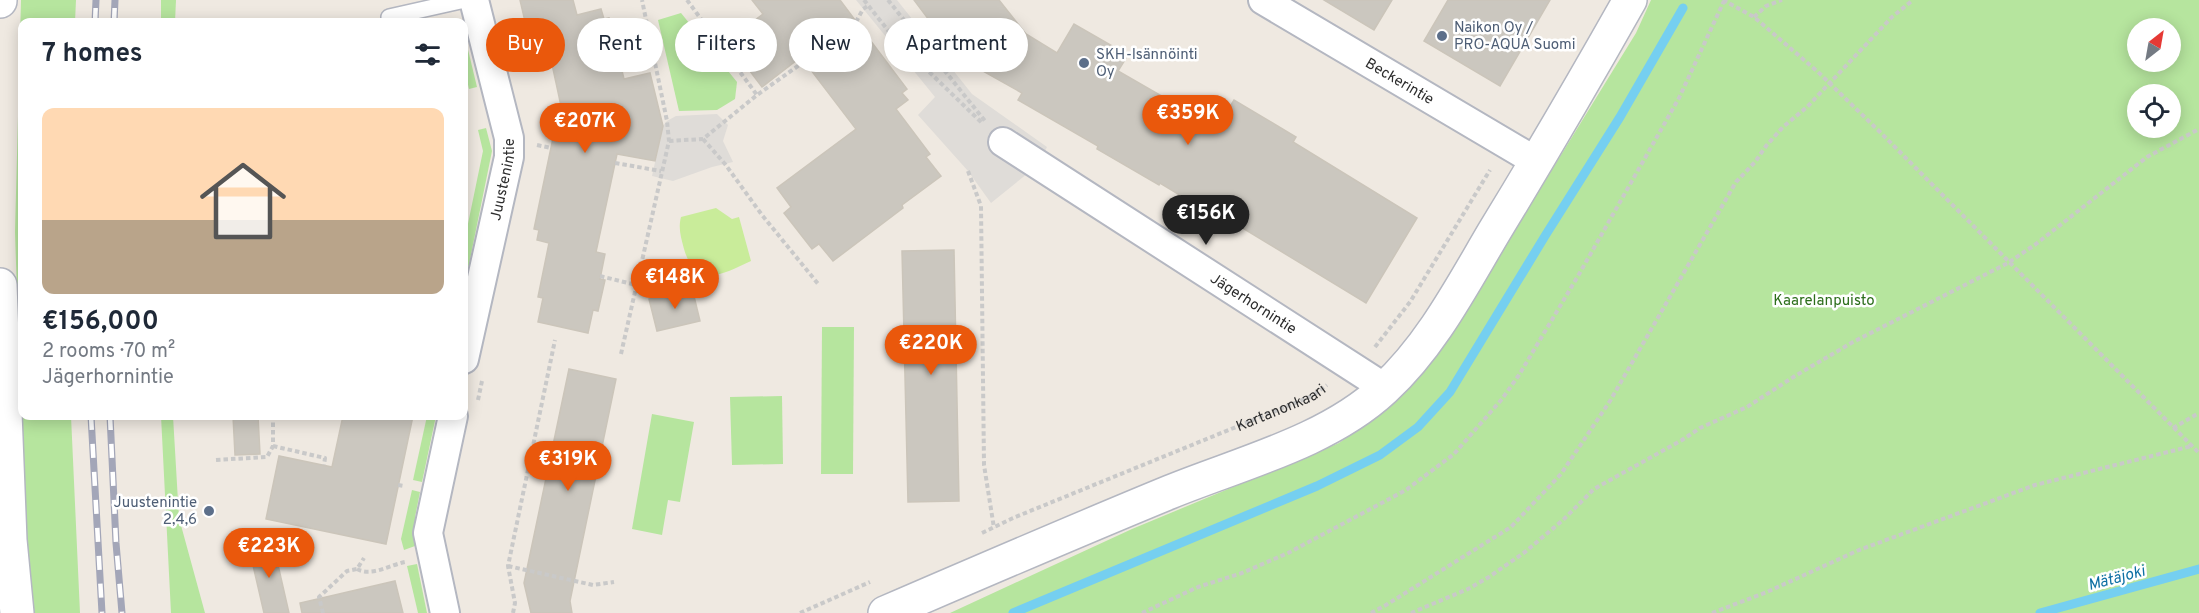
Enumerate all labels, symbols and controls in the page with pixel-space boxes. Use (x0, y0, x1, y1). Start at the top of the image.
chip: Buy (486, 18, 565, 72)
chip: Rent (577, 18, 663, 72)
chip: Filters (675, 18, 777, 72)
chip: New (789, 18, 872, 72)
chip: Apartment (884, 18, 1028, 72)
north arrow (2127, 18, 2181, 72)
map controls (2127, 18, 2181, 138)
place label: Naikon Oy / PRO-AQUA Suomi (1454, 19, 1576, 55)
marker: Naikon Oy / PRO-AQUA Suomi (1435, 29, 1449, 43)
text: 7 homes (42, 38, 142, 71)
icon: filters (411, 38, 444, 71)
place label: SKH-Isännöinti Oy (1096, 46, 1198, 82)
street label: Beckerintie (1361, 55, 1437, 110)
marker: SKH-Isännöinti Oy (1077, 56, 1091, 70)
button: locate (2127, 84, 2181, 138)
pin: €359K (1146, 95, 1230, 146)
text: €359K (1156, 101, 1220, 127)
pin: €207K (543, 103, 627, 154)
text: €207K (554, 109, 616, 135)
street label: Juustenintie (487, 138, 520, 223)
icon: home (189, 147, 297, 255)
pin: €156K (1164, 195, 1248, 246)
text: €156K (1176, 201, 1236, 227)
pin: €148K (633, 259, 717, 310)
text: €148K (645, 265, 705, 291)
street label: Jägerhornintie (1206, 270, 1299, 339)
park label: Kaarelanpuisto (1773, 292, 1875, 311)
text: €156,000 (42, 306, 159, 339)
pin: €220K (889, 325, 973, 376)
text: €220K (899, 331, 963, 357)
text: 2 rooms · 70 m² (42, 339, 175, 365)
text: Jägerhornintie (42, 365, 174, 391)
street label: Kartanonkaari (1234, 381, 1330, 437)
pin: €319K (526, 441, 610, 492)
text: €319K (538, 447, 598, 473)
place label: Juustenintie 2,4,6 (114, 494, 197, 530)
marker: Juustenintie 2,4,6 (202, 504, 216, 518)
pin: €223K (227, 528, 311, 579)
text: €223K (237, 534, 301, 560)
water label: Mätäjoki (2086, 561, 2148, 596)

